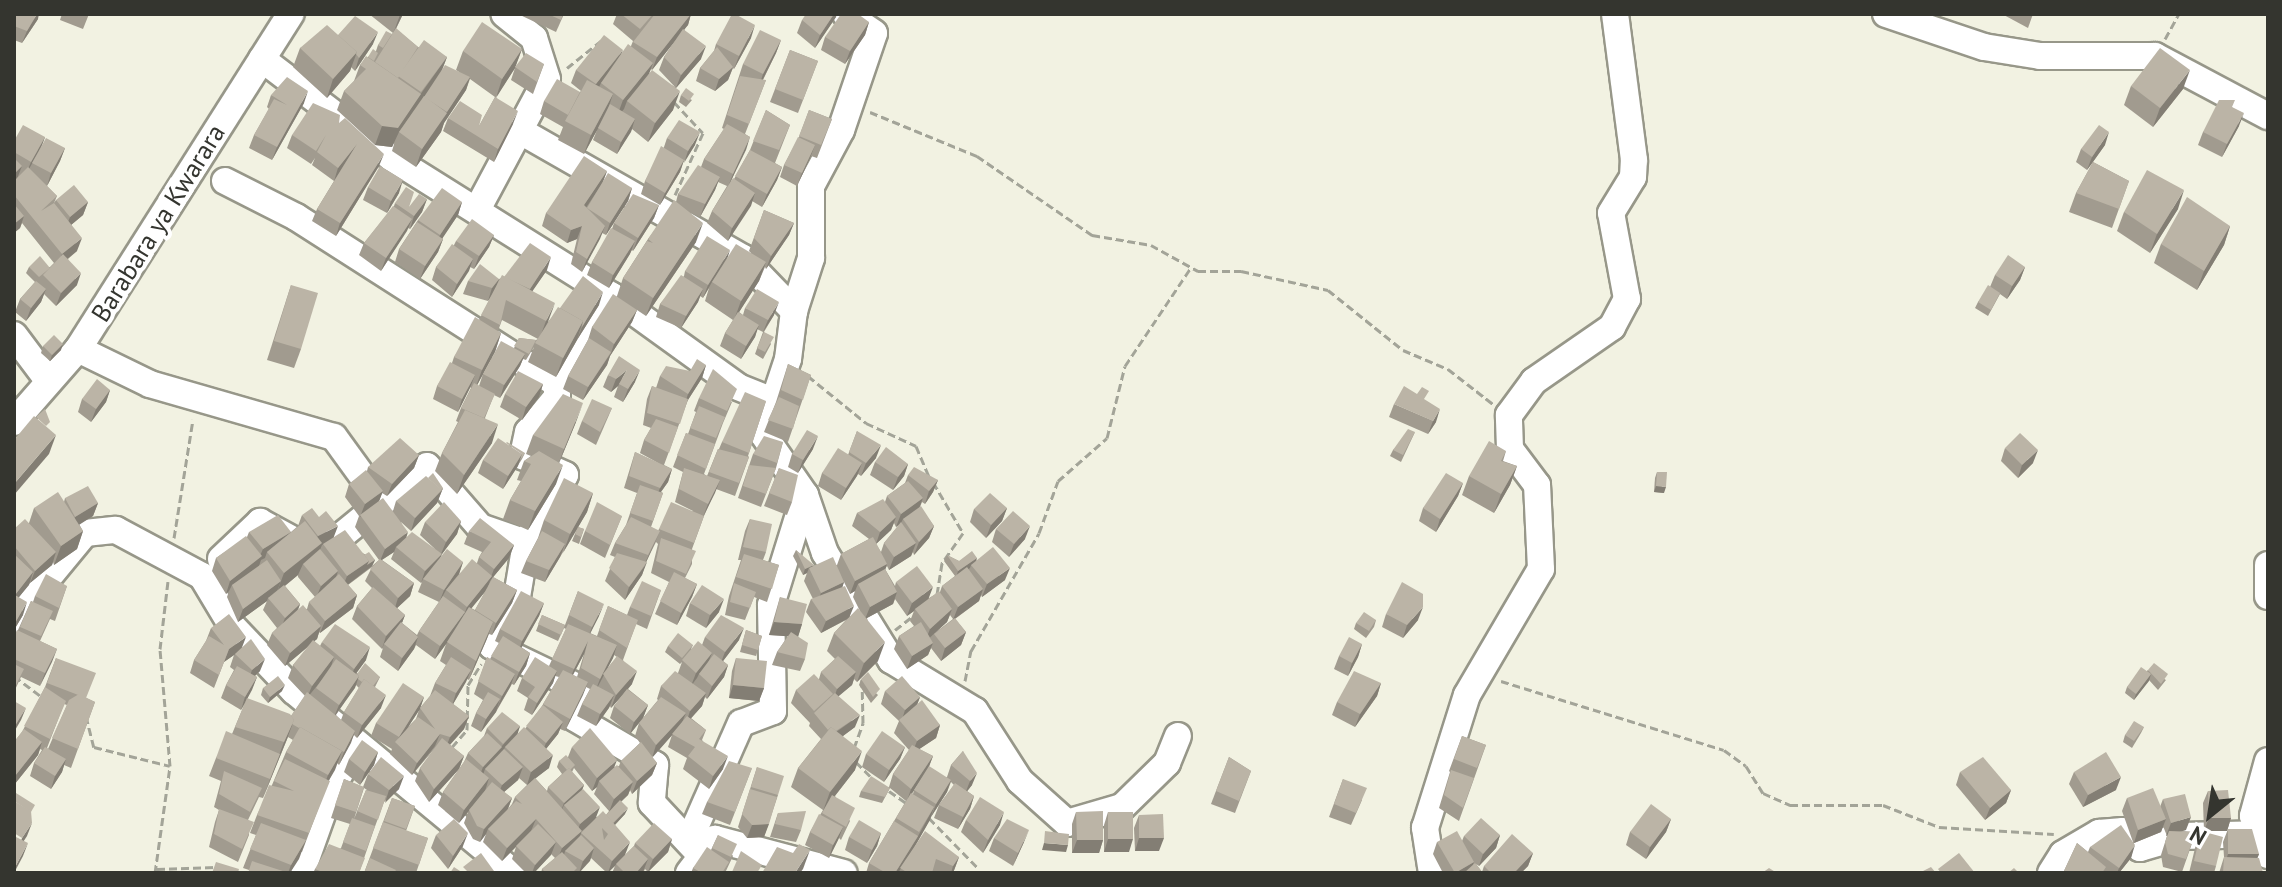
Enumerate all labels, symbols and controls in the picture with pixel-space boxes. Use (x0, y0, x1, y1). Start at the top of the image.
street label: Barabara ya Kwarara (85, 118, 231, 328)
north arrow (2170, 775, 2250, 855)
text: N (2185, 820, 2211, 852)

